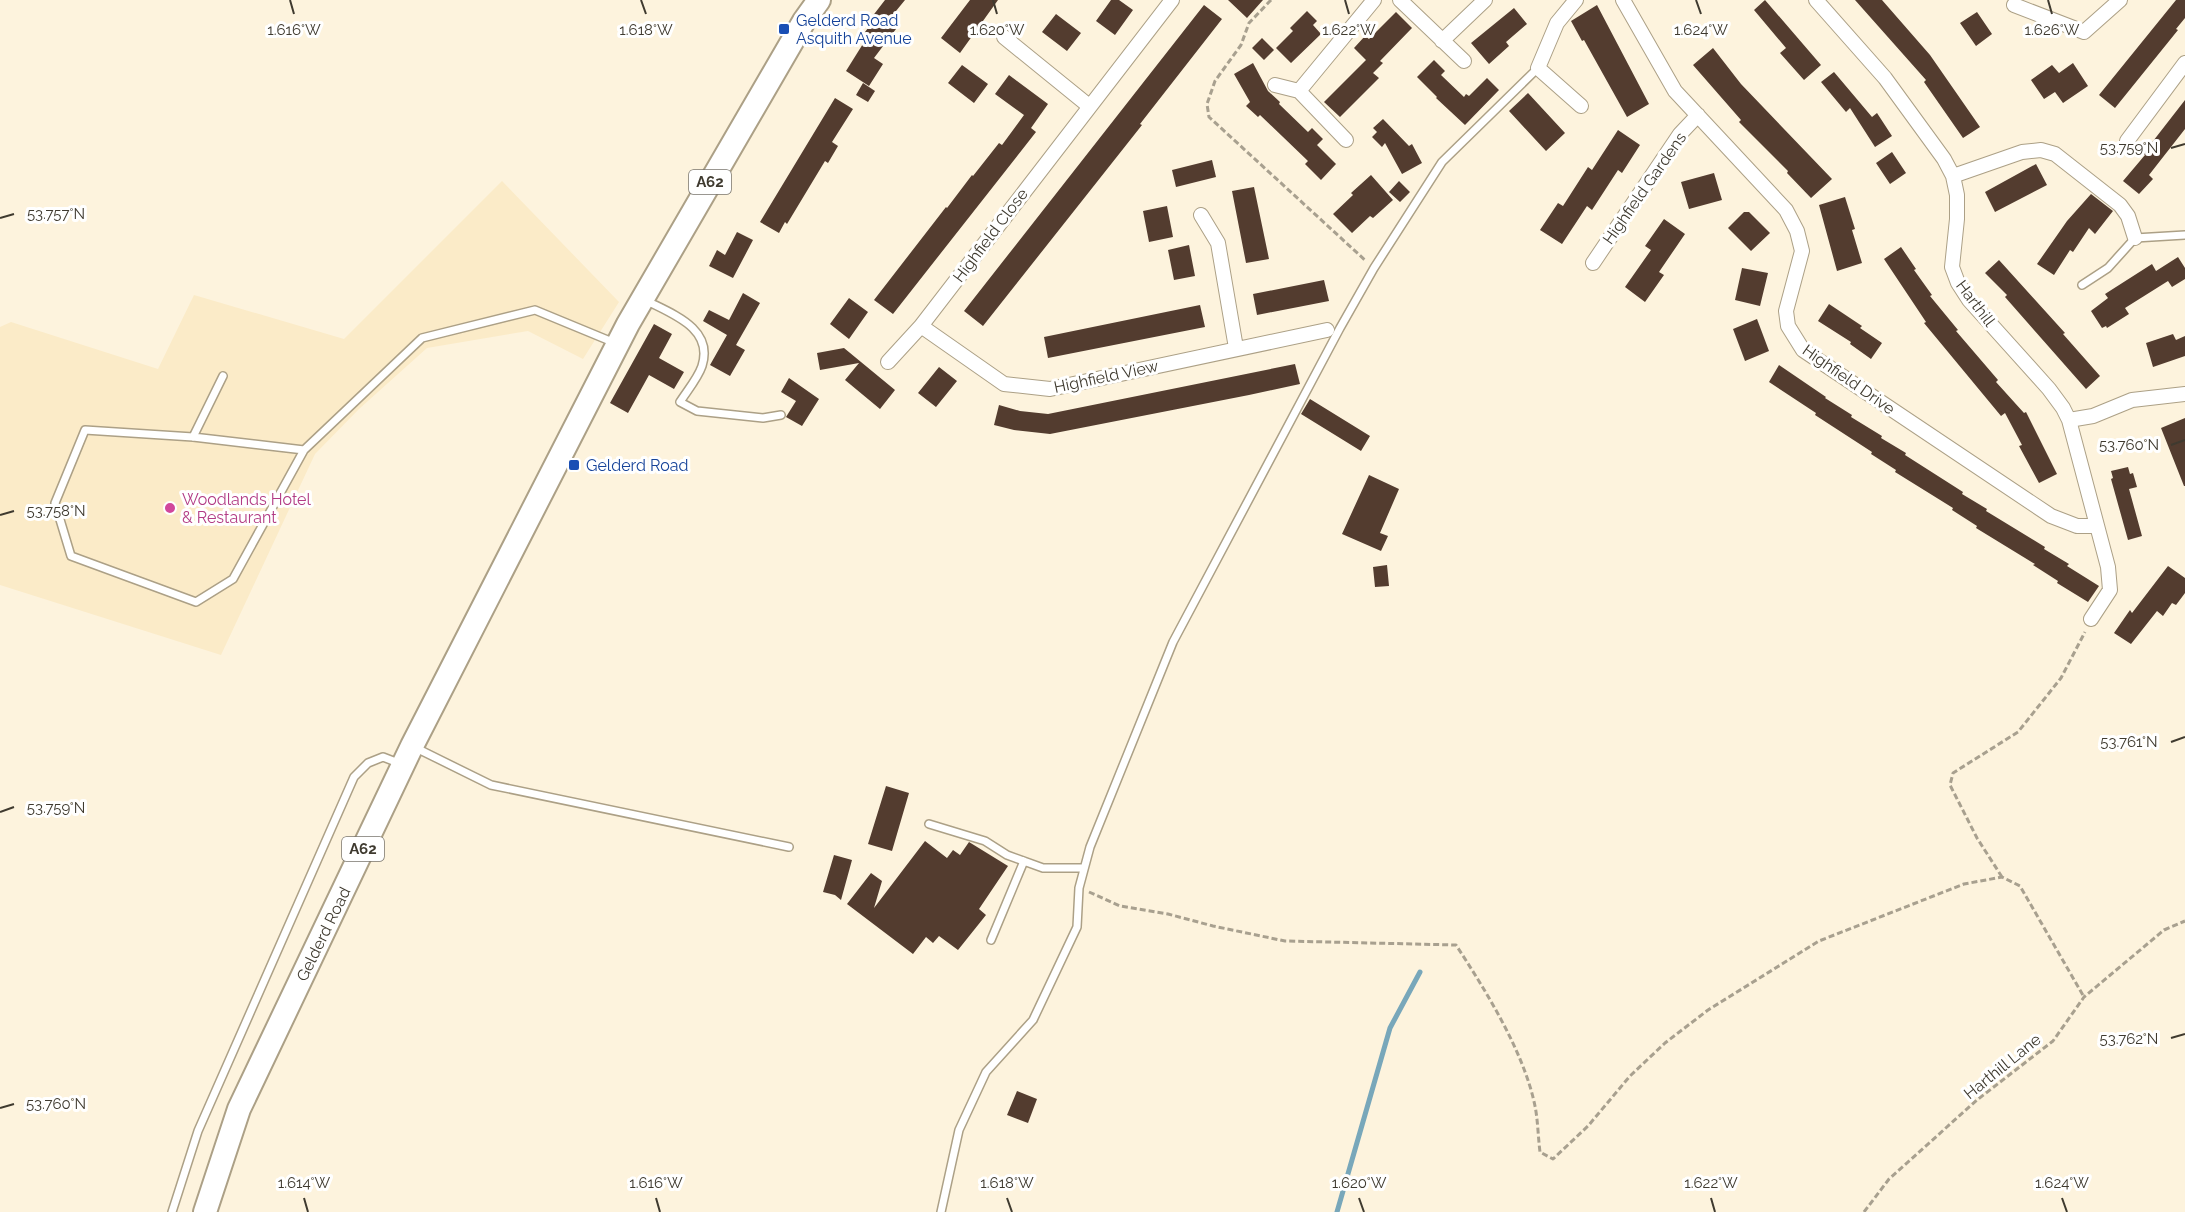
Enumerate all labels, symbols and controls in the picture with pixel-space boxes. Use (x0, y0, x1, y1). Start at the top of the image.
place label: Gelderd Road Asquith Avenue (796, 11, 912, 48)
text: 1.616°W (267, 21, 321, 39)
text: 1.618°W (619, 21, 673, 39)
text: 1.620°W (970, 21, 1025, 39)
text: 1.622°W (1322, 21, 1376, 39)
text: 1.624°W (1674, 21, 1728, 39)
text: 1.626°W (2025, 21, 2080, 39)
marker: Gelderd Road Asquith Avenue (777, 22, 791, 36)
street label: Highfield Gardens (1599, 128, 1690, 248)
text: 53.759°N (2100, 139, 2158, 157)
road number: A62 (689, 170, 731, 194)
street label: Highfield Close (949, 185, 1032, 286)
text: 53.757°N (27, 205, 85, 223)
street label: Harthill (1952, 276, 2000, 331)
street label: Highfield Drive (1799, 341, 1899, 418)
street label: Highfield View (1052, 356, 1160, 397)
text: 53.760°N (2099, 436, 2159, 454)
place label: Gelderd Road (586, 456, 688, 475)
marker: Gelderd Road (567, 458, 581, 472)
place label: Woodlands Hotel & Restaurant (182, 490, 312, 527)
marker: Woodlands Hotel & Restaurant (163, 501, 177, 515)
text: 53.758°N (26, 502, 86, 520)
text: 53.761°N (2100, 733, 2158, 751)
text: 53.759°N (27, 799, 85, 817)
road number: A62 (342, 837, 384, 861)
street label: Gelderd Road (292, 884, 354, 984)
street label: Harthill Lane (1960, 1030, 2045, 1103)
text: 53.762°N (2100, 1030, 2158, 1048)
text: 53.760°N (26, 1095, 86, 1113)
text: 1.614°W (278, 1174, 331, 1192)
text: 1.616°W (629, 1174, 683, 1192)
text: 1.618°W (980, 1174, 1034, 1192)
text: 1.620°W (1332, 1174, 1387, 1192)
text: 1.622°W (1684, 1174, 1738, 1192)
text: 1.624°W (2035, 1174, 2089, 1192)

